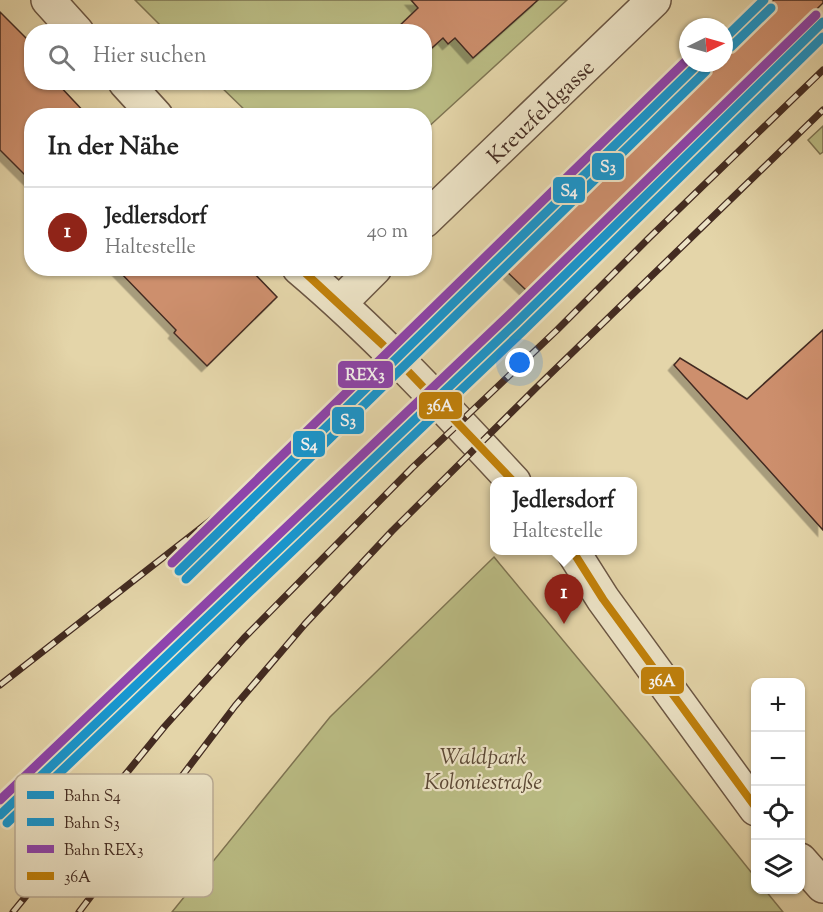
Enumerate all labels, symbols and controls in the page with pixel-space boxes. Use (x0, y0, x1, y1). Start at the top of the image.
north arrow (679, 18, 733, 72)
search box (24, 24, 432, 90)
icon: search (45, 41, 78, 74)
text: Hier suchen (93, 41, 207, 73)
street label: Kreuzfeldgasse (481, 53, 603, 173)
text: In der Nähe (48, 129, 179, 166)
line badge: S3 (591, 152, 625, 181)
text: S3 (600, 157, 617, 180)
line badge: S4 (552, 176, 586, 204)
text: S4 (560, 181, 578, 204)
text: Jedlersdorf (105, 202, 207, 234)
text: 1 (64, 218, 71, 247)
text: 40 m (367, 218, 408, 247)
text: Haltestelle (105, 234, 196, 263)
your location (505, 348, 534, 377)
line badge: REX3 (337, 360, 394, 389)
text: REX3 (345, 365, 385, 388)
line badge: 36A (418, 391, 463, 420)
text: 36A (427, 396, 453, 419)
line badge: S3 (331, 406, 365, 435)
text: S3 (340, 411, 357, 434)
line badge: S4 (292, 430, 326, 458)
text: S4 (300, 435, 318, 458)
popup (490, 477, 637, 555)
text: Jedlersdorf (512, 486, 615, 518)
text: Haltestelle (512, 518, 603, 547)
pin: 1 (544, 574, 584, 624)
line badge: 36A (640, 666, 685, 695)
text: 36A (649, 671, 675, 694)
map controls (751, 678, 805, 894)
button: + (751, 678, 805, 732)
button: − (751, 732, 805, 786)
park label: Waldpark Koloniestraße (424, 743, 542, 800)
legend (15, 774, 213, 897)
text: Bahn S4 (64, 786, 121, 809)
button: locate (751, 786, 805, 840)
text: Bahn S3 (64, 813, 120, 836)
text: Bahn REX3 (64, 840, 143, 863)
button: layers (751, 840, 805, 894)
text: 36A (64, 867, 91, 890)

